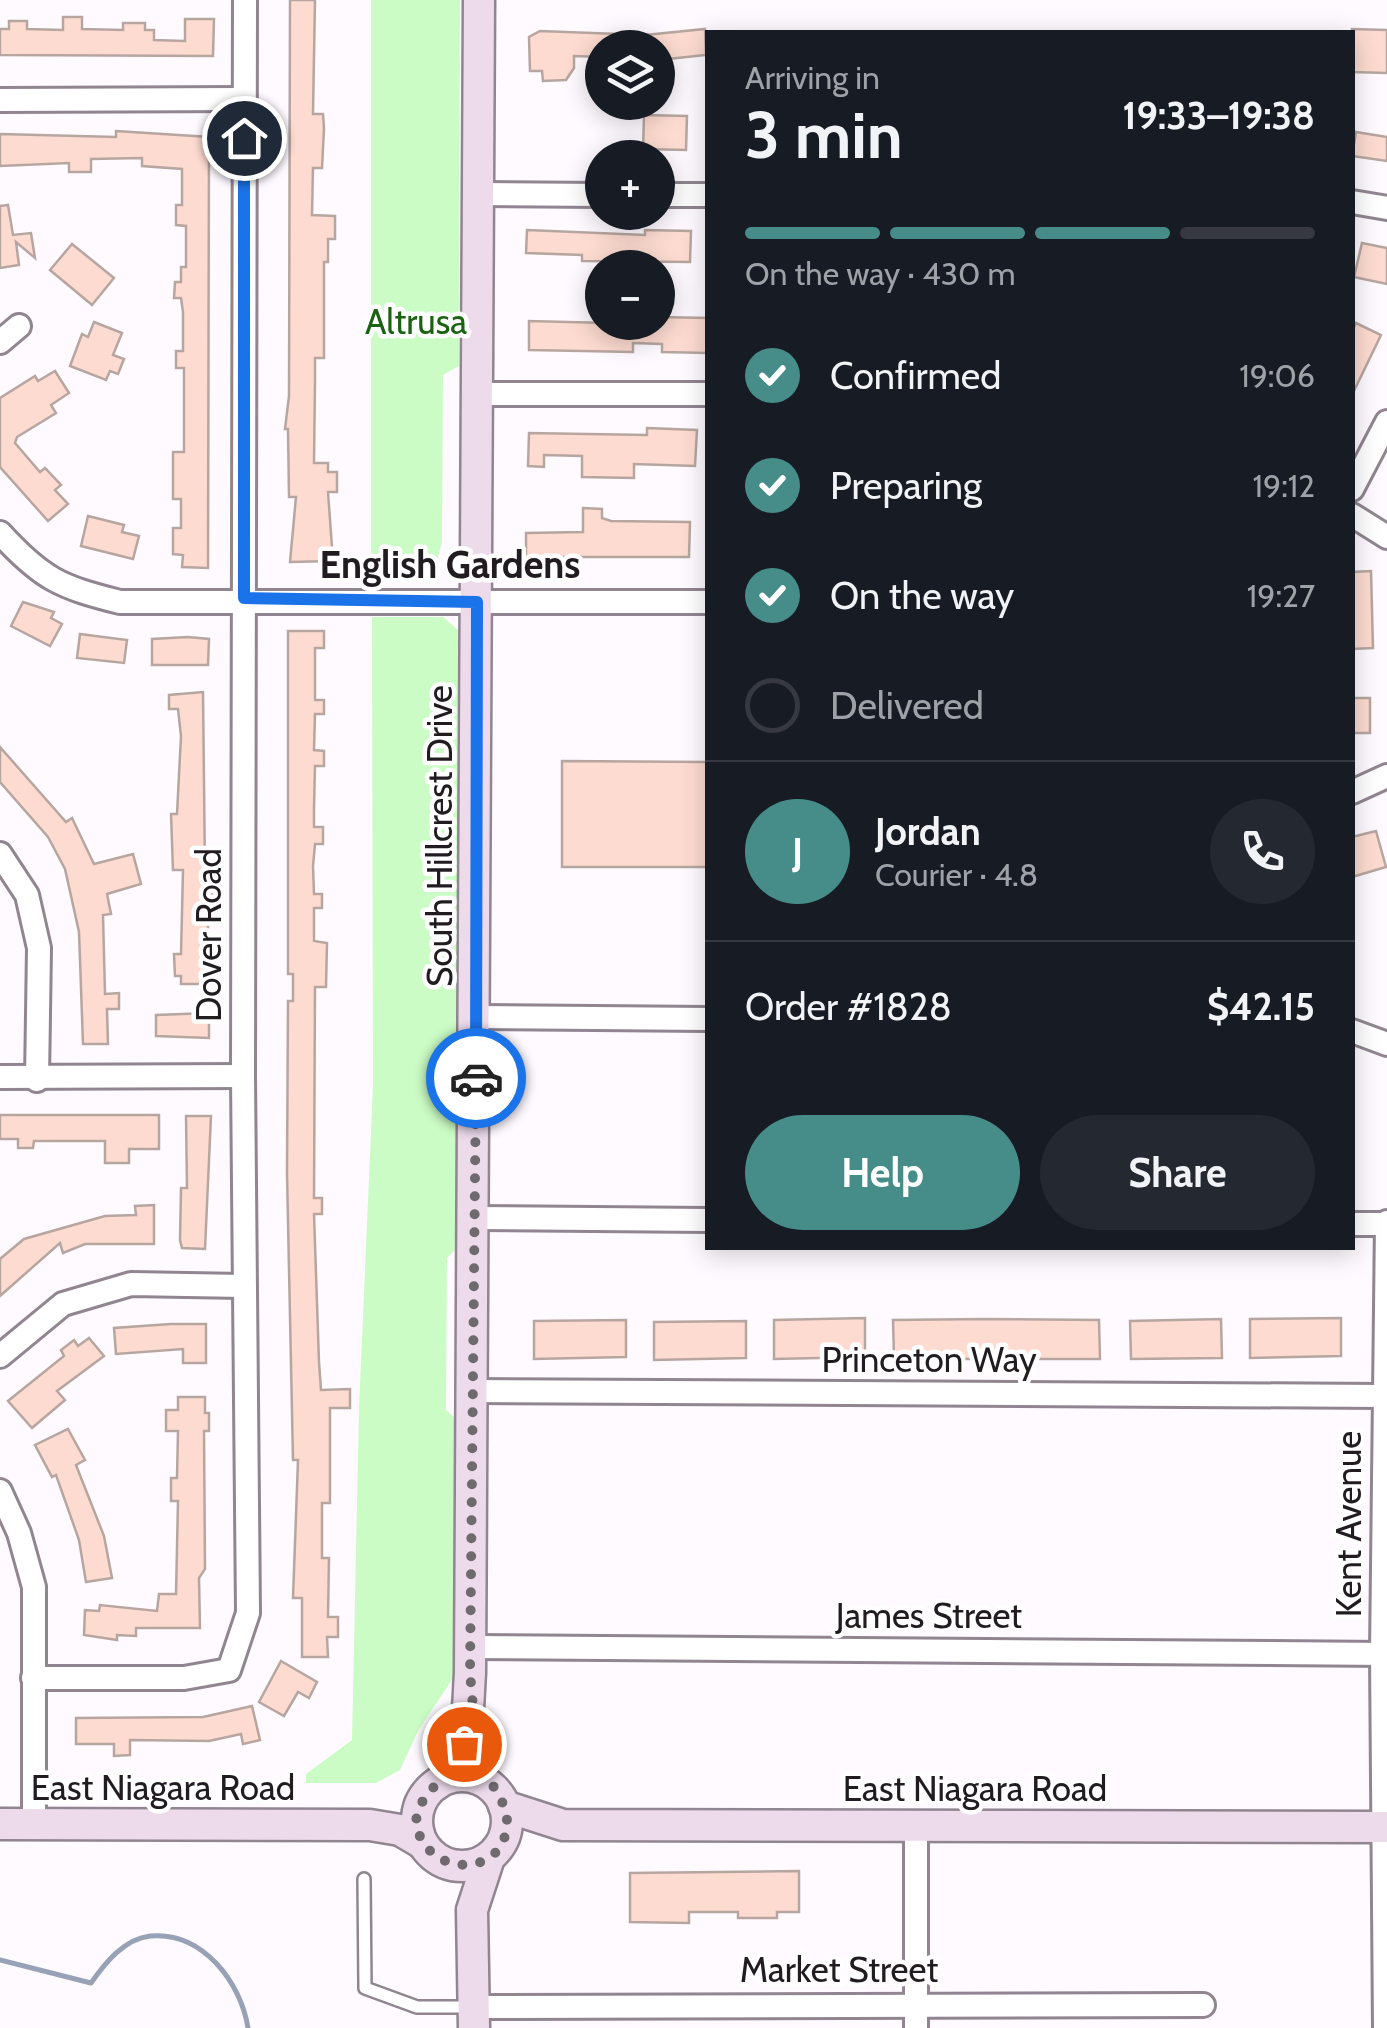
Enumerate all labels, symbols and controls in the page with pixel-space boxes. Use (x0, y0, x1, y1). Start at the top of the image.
map controls (585, 30, 675, 340)
button: layers (585, 30, 675, 120)
text: Arriving in (745, 58, 880, 97)
text: 19:33–19:38 (1122, 92, 1315, 139)
text: 3 min (745, 95, 903, 174)
pin (202, 96, 287, 181)
icon: home (217, 111, 272, 166)
button: + (585, 140, 675, 230)
button: − (585, 250, 675, 340)
text: On the way · 430 m (745, 254, 1016, 293)
park label: Altrusa (365, 300, 467, 343)
icon: check (745, 348, 800, 403)
text: Confirmed (830, 352, 1001, 399)
text: 19:06 (1239, 356, 1315, 395)
icon: check (745, 458, 800, 513)
text: Preparing (830, 462, 982, 509)
text: 19:12 (1253, 466, 1315, 505)
district label: English Gardens (320, 541, 580, 588)
icon: check (745, 568, 800, 623)
text: On the way (830, 572, 1014, 619)
text: 19:27 (1247, 576, 1315, 615)
text: Delivered (830, 682, 984, 729)
street label: South Hillcrest Drive (418, 685, 461, 987)
button: phone (1210, 799, 1315, 904)
text: Jordan (875, 808, 981, 855)
text: J (792, 828, 803, 875)
street label: Dover Road (187, 848, 230, 1022)
text: Courier · 4.8 (875, 855, 1038, 894)
text: Order #1828 (745, 983, 952, 1030)
text: $42.15 (1207, 983, 1315, 1030)
courier (426, 1028, 526, 1128)
icon: car (449, 1051, 504, 1106)
button: Help (745, 1115, 1020, 1230)
button: Share (1040, 1115, 1315, 1230)
street label: Princeton Way (821, 1338, 1037, 1381)
street label: Kent Avenue (1327, 1431, 1370, 1617)
street label: James Street (835, 1594, 1022, 1637)
pin (422, 1702, 507, 1787)
icon: bag (437, 1717, 492, 1772)
street label: East Niagara Road (31, 1766, 295, 1809)
street label: East Niagara Road (843, 1767, 1107, 1810)
street label: Market Street (740, 1948, 938, 1991)

